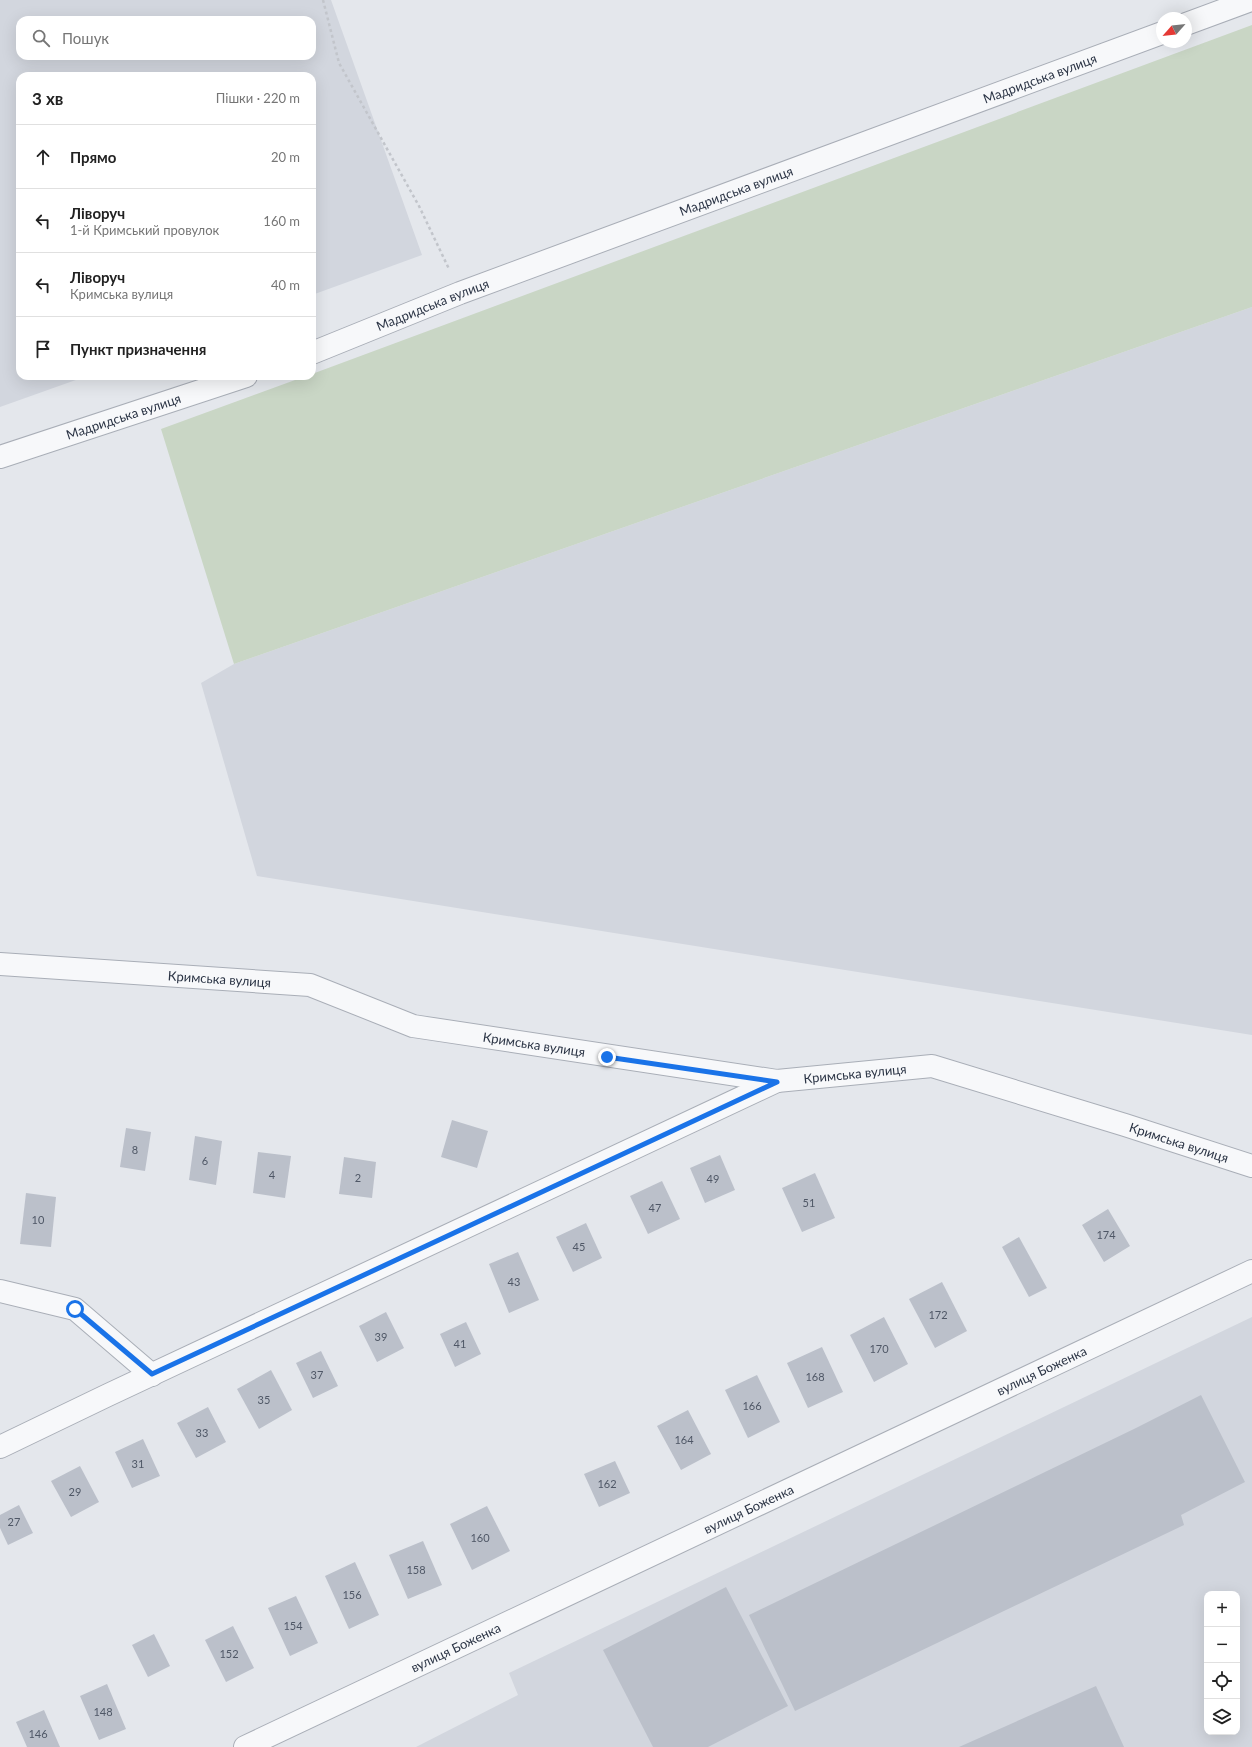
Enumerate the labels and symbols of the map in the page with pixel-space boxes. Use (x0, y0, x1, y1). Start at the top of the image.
north arrow (1156, 12, 1192, 48)
street label: Мадридська вулиця (981, 50, 1099, 107)
street label: Мадридська вулиця (677, 162, 795, 219)
street label: Мадридська вулиця (374, 275, 491, 334)
street label: Мадридська вулиця (64, 390, 183, 443)
street label: Кримська вулиця (167, 967, 272, 990)
street label: Кримська вулиця (482, 1029, 586, 1060)
route end (598, 1048, 616, 1066)
street label: Кримська вулиця (803, 1061, 907, 1086)
street label: Кримська вулиця (1127, 1119, 1231, 1166)
house number: 8 (132, 1143, 138, 1156)
house number: 6 (202, 1154, 208, 1167)
house number: 4 (269, 1168, 276, 1181)
house number: 2 (355, 1171, 361, 1184)
house number: 49 (707, 1172, 719, 1185)
house number: 51 (803, 1196, 815, 1209)
house number: 47 (649, 1201, 661, 1214)
house number: 10 (32, 1213, 45, 1226)
house number: 174 (1096, 1228, 1116, 1241)
house number: 45 (573, 1240, 585, 1253)
house number: 43 (508, 1275, 520, 1288)
route start (66, 1300, 84, 1318)
house number: 172 (928, 1308, 948, 1321)
house number: 39 (375, 1330, 387, 1343)
house number: 41 (454, 1337, 466, 1350)
house number: 170 (869, 1342, 889, 1355)
street label: вулиця Боженка (994, 1342, 1089, 1399)
house number: 37 (311, 1368, 323, 1381)
house number: 168 (805, 1370, 825, 1383)
house number: 35 (258, 1393, 270, 1406)
house number: 166 (742, 1399, 762, 1412)
house number: 33 (196, 1426, 208, 1439)
house number: 164 (674, 1433, 694, 1446)
house number: 31 (132, 1457, 144, 1470)
house number: 162 (597, 1477, 617, 1490)
street label: вулиця Боженка (701, 1481, 796, 1537)
house number: 29 (69, 1485, 81, 1498)
house number: 27 (8, 1515, 20, 1528)
house number: 160 (470, 1531, 490, 1544)
house number: 158 (406, 1563, 426, 1576)
house number: 156 (342, 1588, 362, 1601)
house number: 154 (283, 1619, 303, 1632)
street label: вулиця Боженка (408, 1619, 503, 1676)
house number: 152 (219, 1647, 239, 1660)
house number: 148 (93, 1705, 113, 1718)
house number: 146 (28, 1727, 48, 1740)

